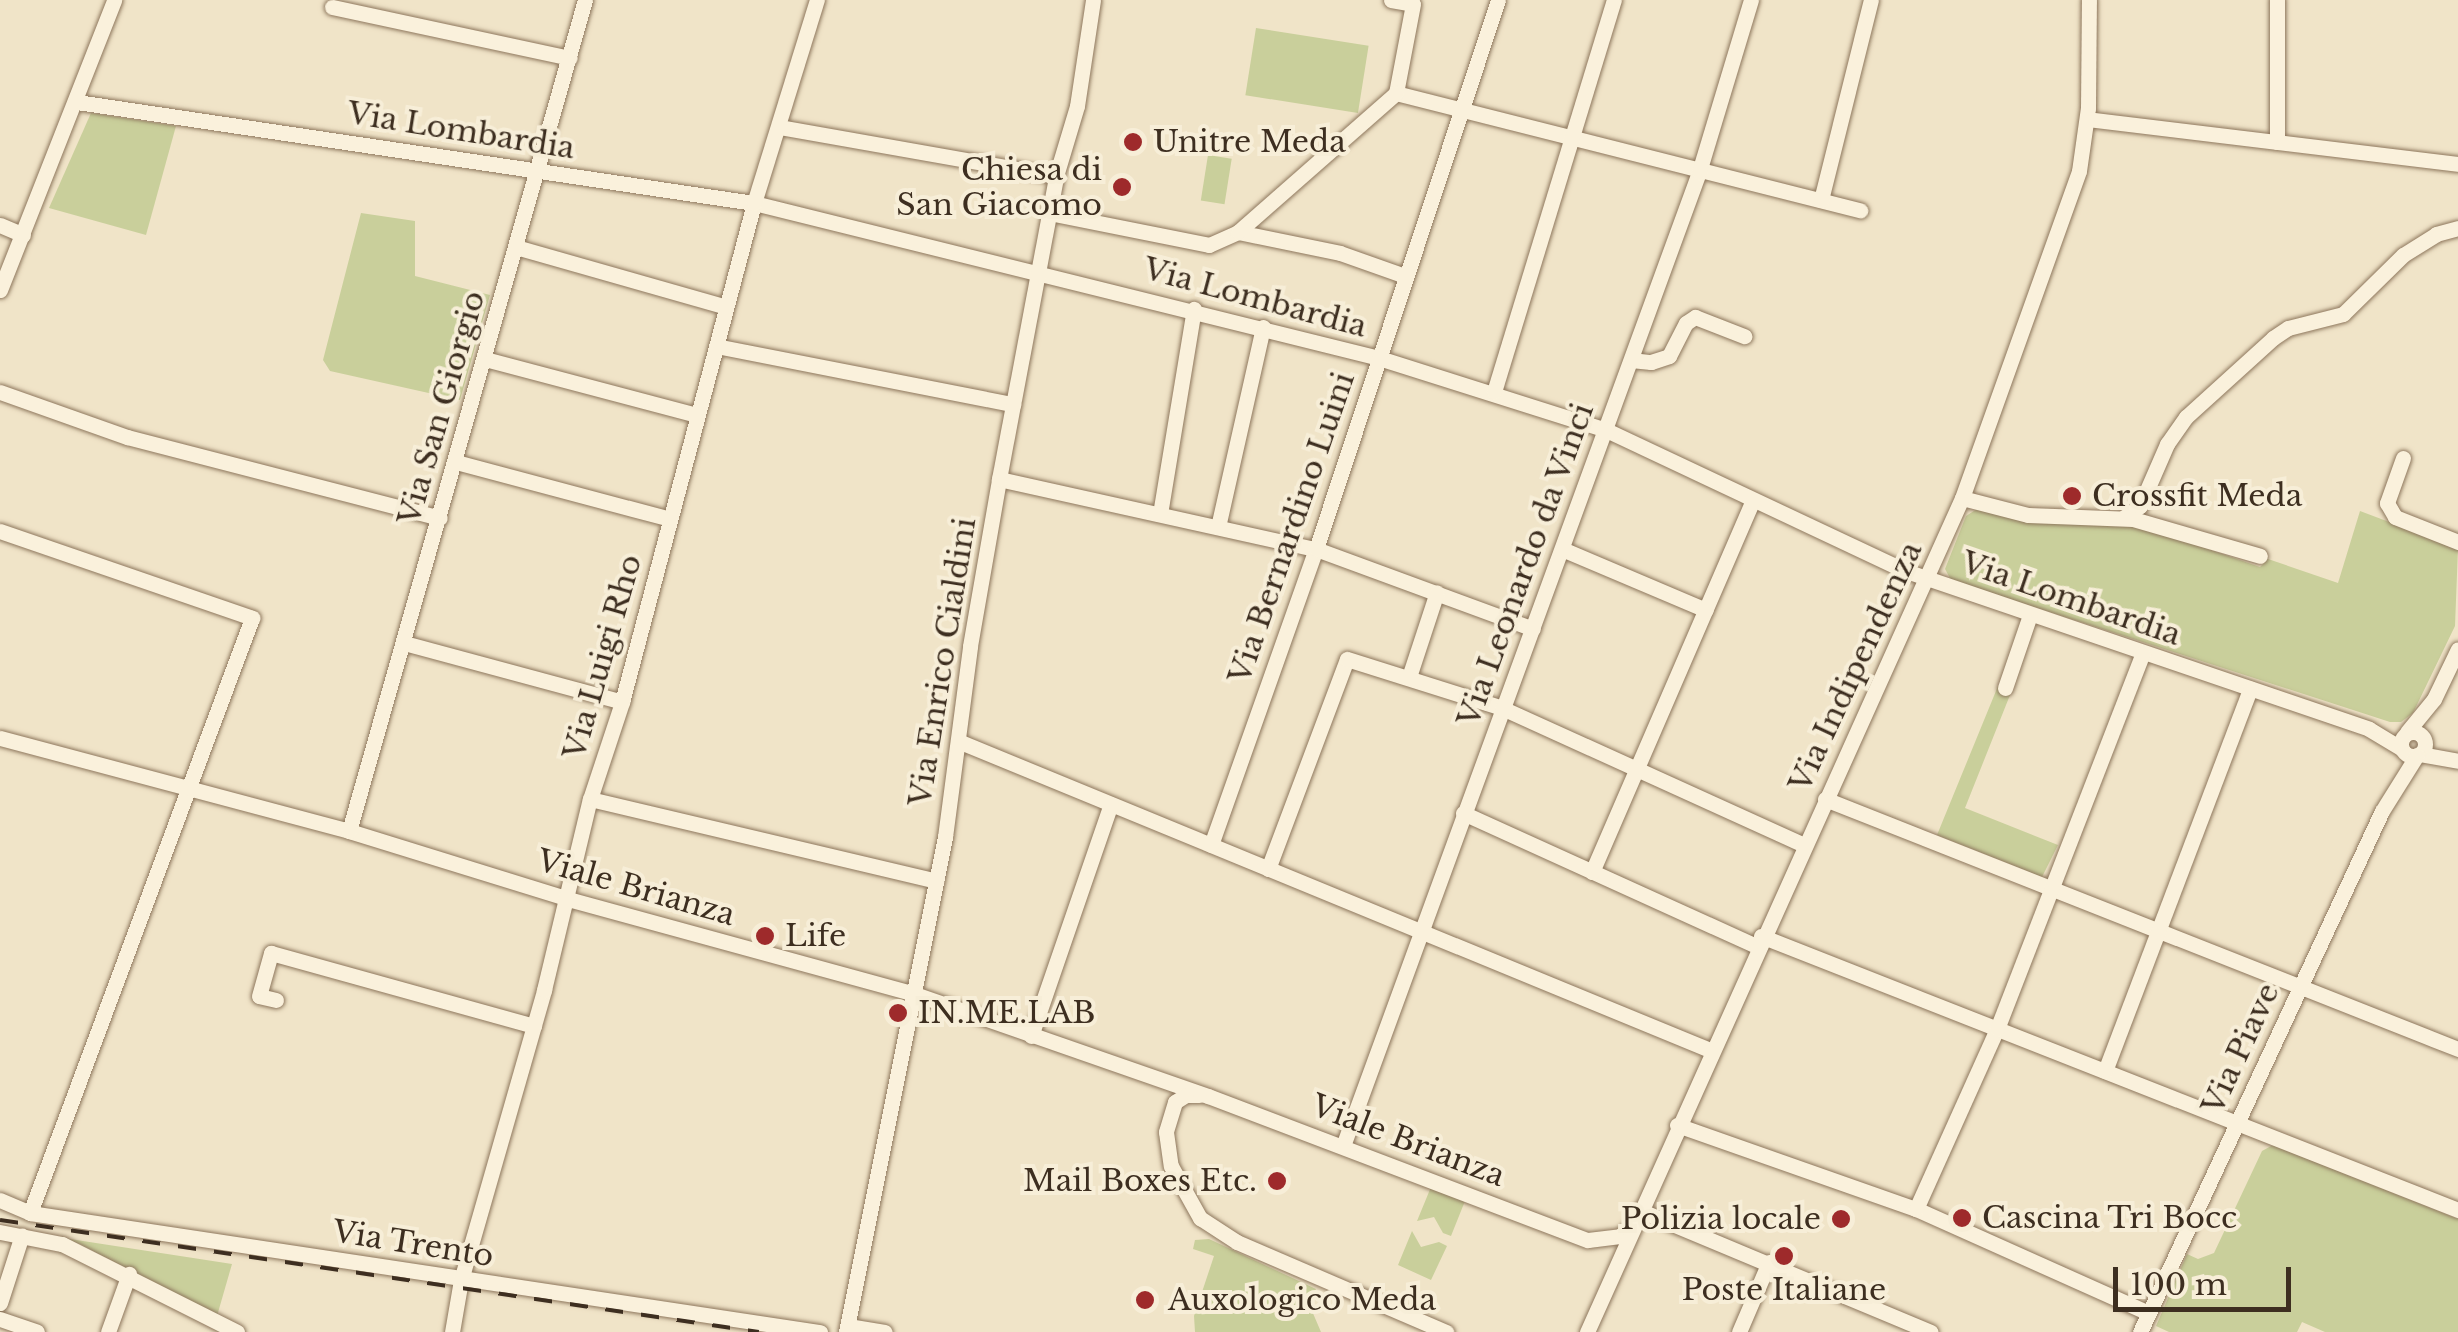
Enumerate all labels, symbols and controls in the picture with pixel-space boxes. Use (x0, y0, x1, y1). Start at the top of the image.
street label: Via Lombardia (345, 95, 577, 167)
place label: Unitre Meda (1153, 124, 1346, 160)
marker: Unitre Meda (1122, 131, 1144, 153)
place label: Chiesa di San Giacomo (896, 152, 1102, 222)
marker: Chiesa di San Giacomo (1111, 176, 1133, 198)
street label: Via Lombardia (1139, 251, 1371, 345)
street label: Via San Giorgio (391, 287, 493, 529)
street label: Via Bernardino Luini (1222, 368, 1362, 688)
street label: Via Leonardo da Vinci (1450, 398, 1602, 732)
place label: Crossfit Meda (2092, 478, 2302, 514)
marker: Crossfit Meda (2061, 485, 2083, 507)
street label: Via Enrico Cialdini (902, 515, 984, 809)
street label: Via Indipendenza (1782, 536, 1930, 798)
street label: Via Lombardia (1957, 545, 2185, 653)
street label: Via Luigi Rho (557, 550, 649, 764)
street label: Viale Brianza (533, 843, 739, 933)
place label: Life (785, 918, 846, 954)
marker: Life (754, 925, 776, 947)
street label: Via Piave (2195, 978, 2287, 1120)
place label: IN.ME.LAB (918, 995, 1095, 1031)
marker: IN.ME.LAB (887, 1002, 909, 1024)
street label: Viale Brianza (1306, 1088, 1510, 1194)
place label: Mail Boxes Etc. (1023, 1163, 1257, 1199)
marker: Mail Boxes Etc. (1266, 1170, 1288, 1192)
place label: Cascina Tri Bocc (1982, 1200, 2238, 1236)
place label: Polizia locale (1621, 1201, 1821, 1237)
marker: Cascina Tri Bocc (1951, 1207, 1973, 1229)
marker: Polizia locale (1830, 1208, 1852, 1230)
street label: Via Trento (329, 1213, 497, 1275)
marker: Poste Italiane (1773, 1245, 1795, 1267)
scale bar (2118, 1247, 2296, 1309)
text: 100 m (2130, 1266, 2227, 1303)
place label: Poste Italiane (1682, 1272, 1886, 1308)
place label: Auxologico Meda (1168, 1282, 1436, 1318)
marker: Auxologico Meda (1132, 1287, 1158, 1313)

